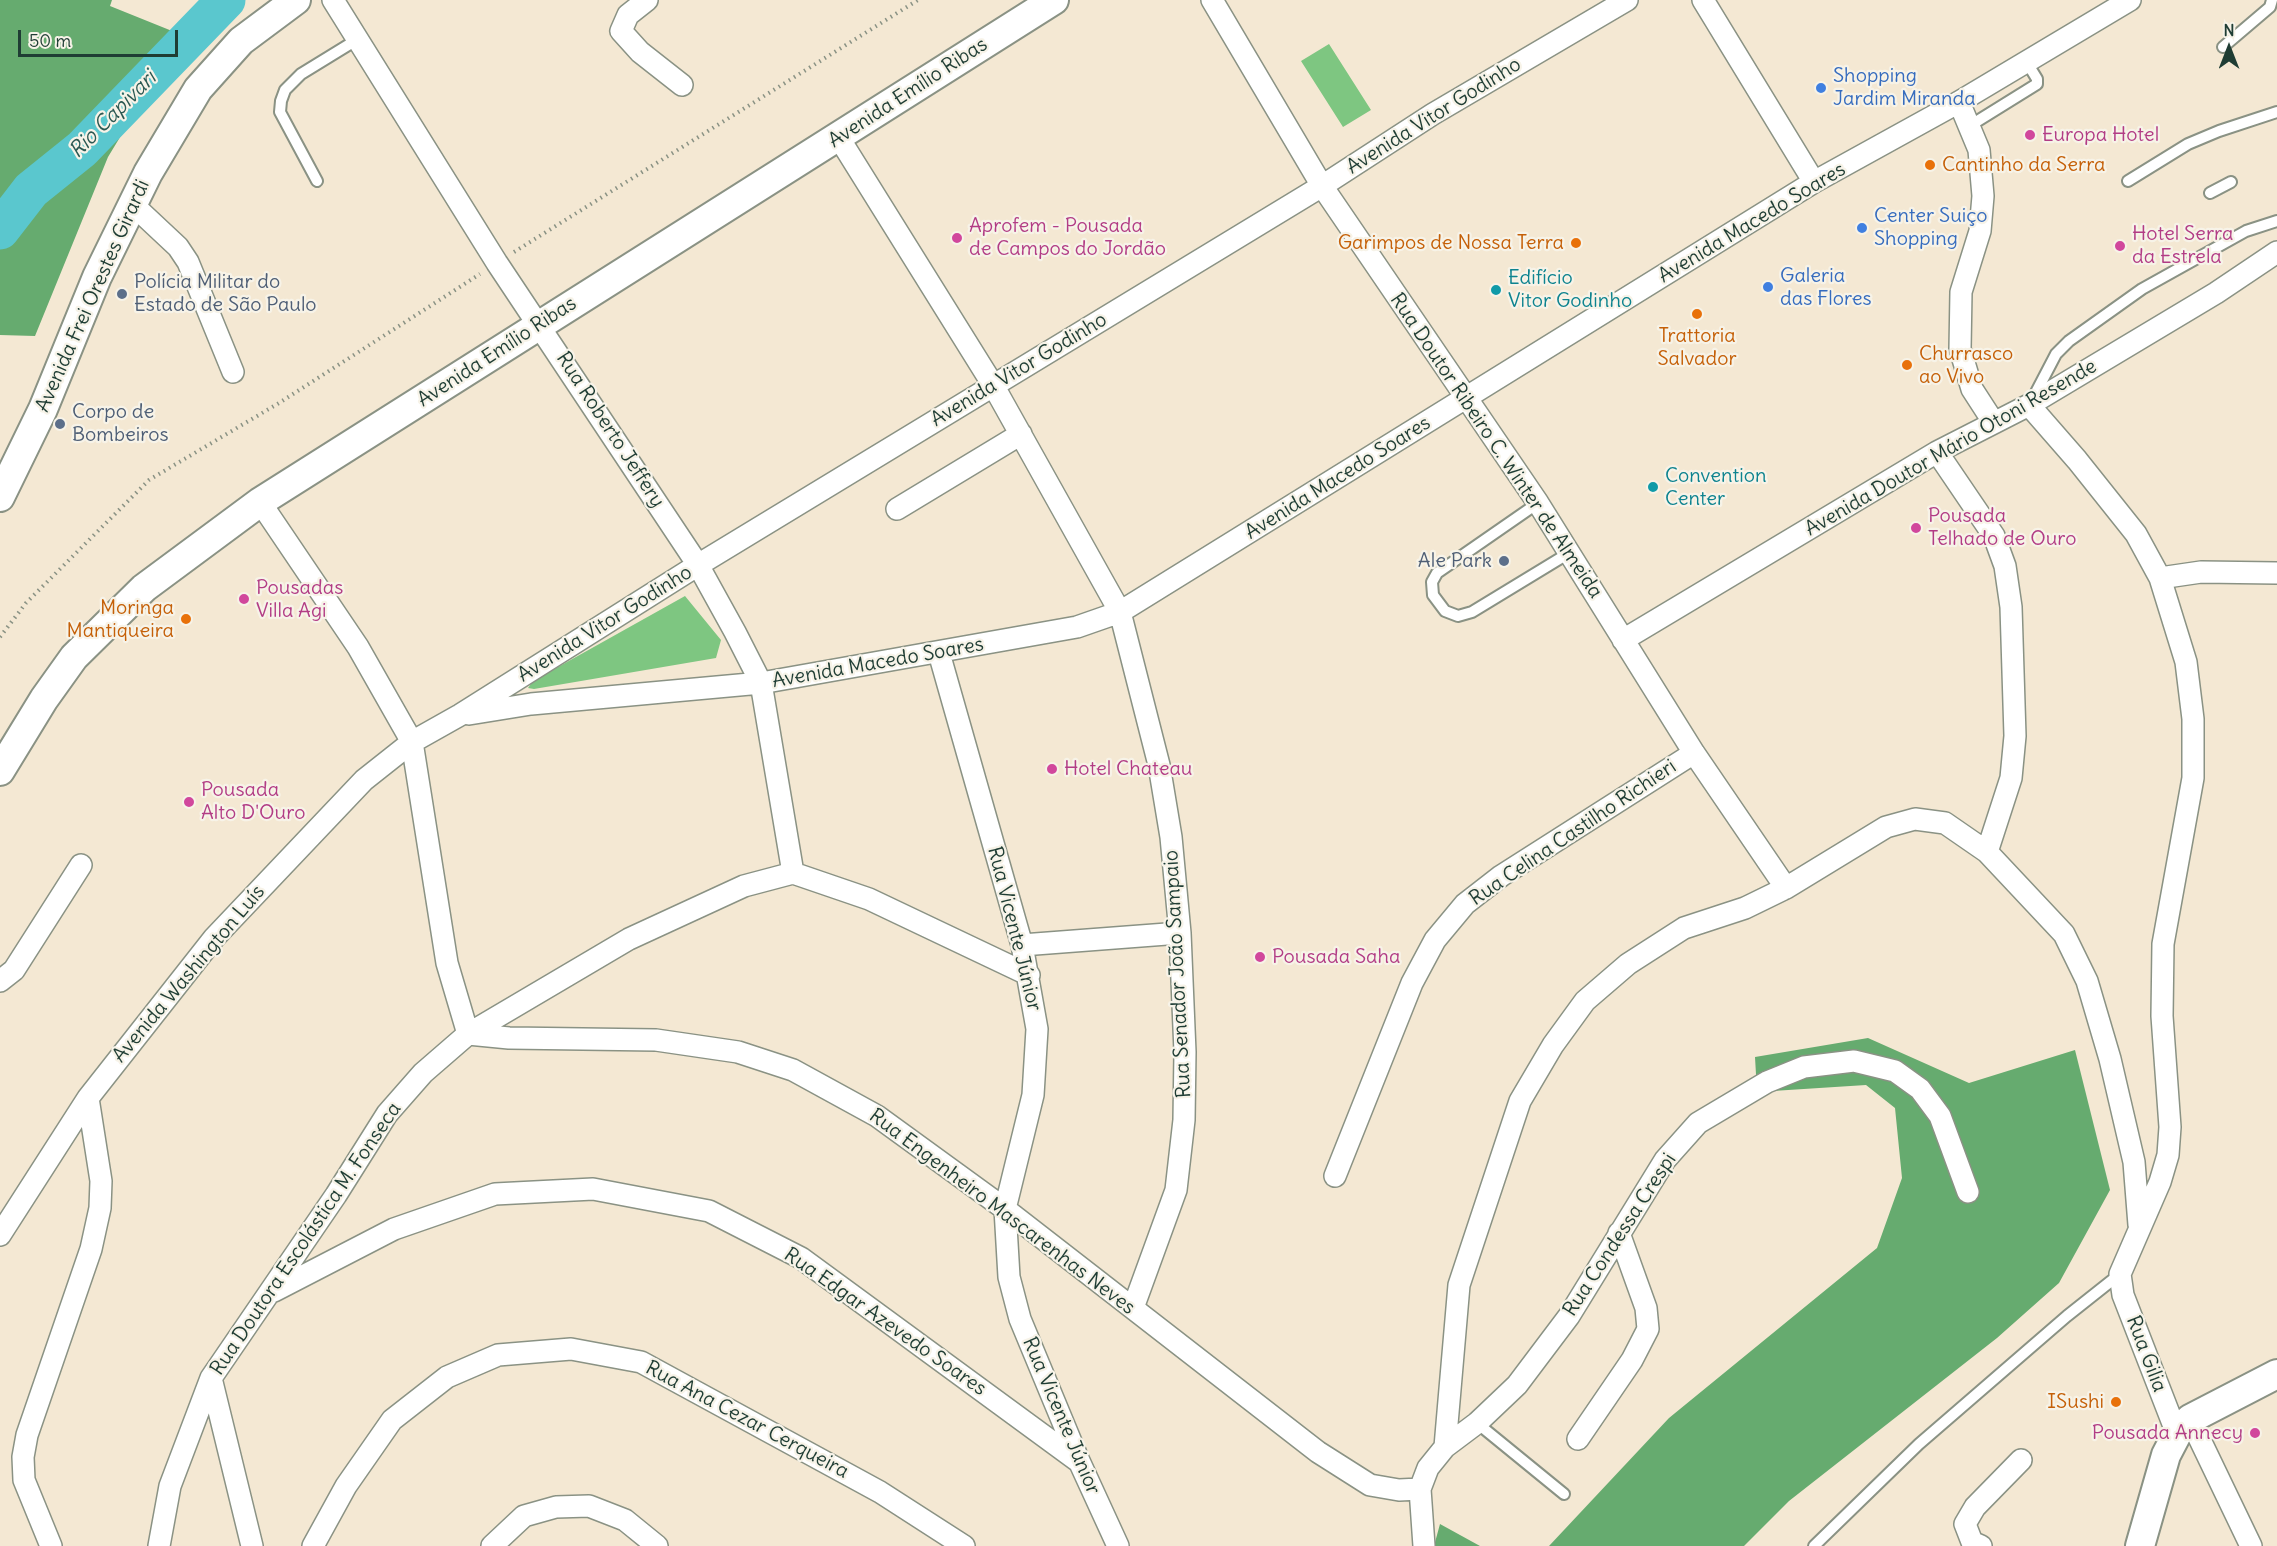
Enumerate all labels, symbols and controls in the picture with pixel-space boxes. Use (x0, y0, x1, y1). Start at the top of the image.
scale bar (21, 18, 182, 56)
north arrow (2199, 18, 2259, 78)
text: N (2223, 20, 2235, 40)
text: 50 m (29, 29, 71, 52)
street label: Avenida Emílio Ribas (824, 33, 992, 153)
street label: Avenida Vitor Godinho (1342, 52, 1526, 180)
place label: Shopping Jardim Miranda (1833, 64, 1976, 111)
water label: Rio Capivari (64, 66, 162, 164)
marker: Shopping Jardim Miranda (1814, 81, 1828, 95)
place label: Europa Hotel (2042, 123, 2159, 147)
marker: Europa Hotel (2023, 128, 2037, 142)
place label: Cantinho da Serra (1942, 153, 2106, 177)
street label: Avenida Macedo Soares (1654, 158, 1850, 288)
marker: Cantinho da Serra (1923, 158, 1937, 172)
street label: Avenida Frei Orestes Girardi (31, 176, 155, 416)
place label: Center Suiço Shopping (1874, 204, 1988, 251)
place label: Aprofem - Pousada de Campos do Jordão (969, 214, 1166, 261)
marker: Center Suiço Shopping (1855, 221, 1869, 235)
place label: Hotel Serra da Estrela (2132, 222, 2233, 269)
marker: Aprofem - Pousada de Campos do Jordão (950, 231, 964, 245)
place label: Garimpos de Nossa Terra (1338, 231, 1564, 255)
marker: Garimpos de Nossa Terra (1569, 236, 1583, 250)
marker: Hotel Serra da Estrela (2113, 239, 2127, 253)
place label: Galeria das Flores (1780, 264, 1872, 311)
place label: Edifício Vitor Godinho (1508, 266, 1632, 313)
place label: Polícia Militar do Estado de São Paulo (134, 270, 317, 317)
marker: Galeria das Flores (1761, 280, 1775, 294)
marker: Edifício Vitor Godinho (1489, 283, 1503, 297)
marker: Polícia Militar do Estado de São Paulo (115, 287, 129, 301)
street label: Rua Doutor Ribeiro C. Winter de Almeida (1385, 289, 1607, 603)
street label: Avenida Emílio Ribas (413, 292, 581, 412)
marker: Trattoria Salvador (1690, 307, 1704, 321)
street label: Avenida Vitor Godinho (927, 308, 1111, 432)
place label: Trattoria Salvador (1657, 324, 1737, 371)
place label: Churrasco ao Vivo (1919, 342, 2013, 389)
street label: Rua Roberto Jeffery (551, 348, 669, 512)
street label: Avenida Doutor Mário Otoni Resende (1801, 354, 2101, 542)
marker: Churrasco ao Vivo (1900, 358, 1914, 372)
place label: Corpo de Bombeiros (72, 400, 168, 447)
street label: Avenida Macedo Soares (1241, 411, 1435, 545)
marker: Corpo de Bombeiros (53, 417, 67, 431)
place label: Convention Center (1665, 464, 1767, 511)
marker: Convention Center (1646, 480, 1660, 494)
place label: Pousada Telhado de Ouro (1928, 504, 2077, 551)
marker: Pousada Telhado de Ouro (1909, 521, 1923, 535)
place label: Ale Park (1418, 549, 1492, 573)
marker: Ale Park (1497, 554, 1511, 568)
street label: Avenida Vitor Godinho (513, 560, 697, 688)
place label: Pousadas Villa Agi (256, 576, 343, 623)
marker: Pousadas Villa Agi (237, 592, 251, 606)
place label: Moringa Mantiqueira (67, 596, 174, 643)
marker: Moringa Mantiqueira (179, 612, 193, 626)
street label: Avenida Macedo Soares (770, 633, 986, 693)
street label: Rua Celina Castilho Richieri (1465, 755, 1681, 911)
place label: Hotel Chateau (1064, 757, 1192, 781)
marker: Hotel Chateau (1045, 762, 1059, 776)
place label: Pousada Alto D'Ouro (201, 778, 305, 825)
marker: Pousada Alto D'Ouro (182, 795, 196, 809)
street label: Rua Vicente Júnior (982, 844, 1046, 1014)
street label: Rua Senador João Sampaio (1160, 849, 1196, 1099)
street label: Avenida Washington Luís (108, 880, 270, 1068)
place label: Pousada Saha (1272, 945, 1400, 969)
marker: Pousada Saha (1253, 950, 1267, 964)
street label: Rua Doutora Escolástica M. Fonseca (206, 1098, 406, 1380)
street label: Rua Engenheiro Mascarenhas Neves (864, 1104, 1140, 1320)
street label: Rua Condessa Crespi (1558, 1149, 1682, 1321)
street label: Rua Edgar Azevedo Soares (779, 1243, 991, 1401)
street label: Rua Gilia (2121, 1313, 2171, 1395)
street label: Rua Vicente Júnior (1017, 1334, 1105, 1498)
street label: Rua Ana Cezar Cerqueira (641, 1356, 853, 1484)
place label: ISushi (2047, 1390, 2104, 1414)
marker: ISushi (2109, 1395, 2123, 1409)
place label: Pousada Annecy (2092, 1421, 2243, 1445)
marker: Pousada Annecy (2248, 1426, 2262, 1440)

